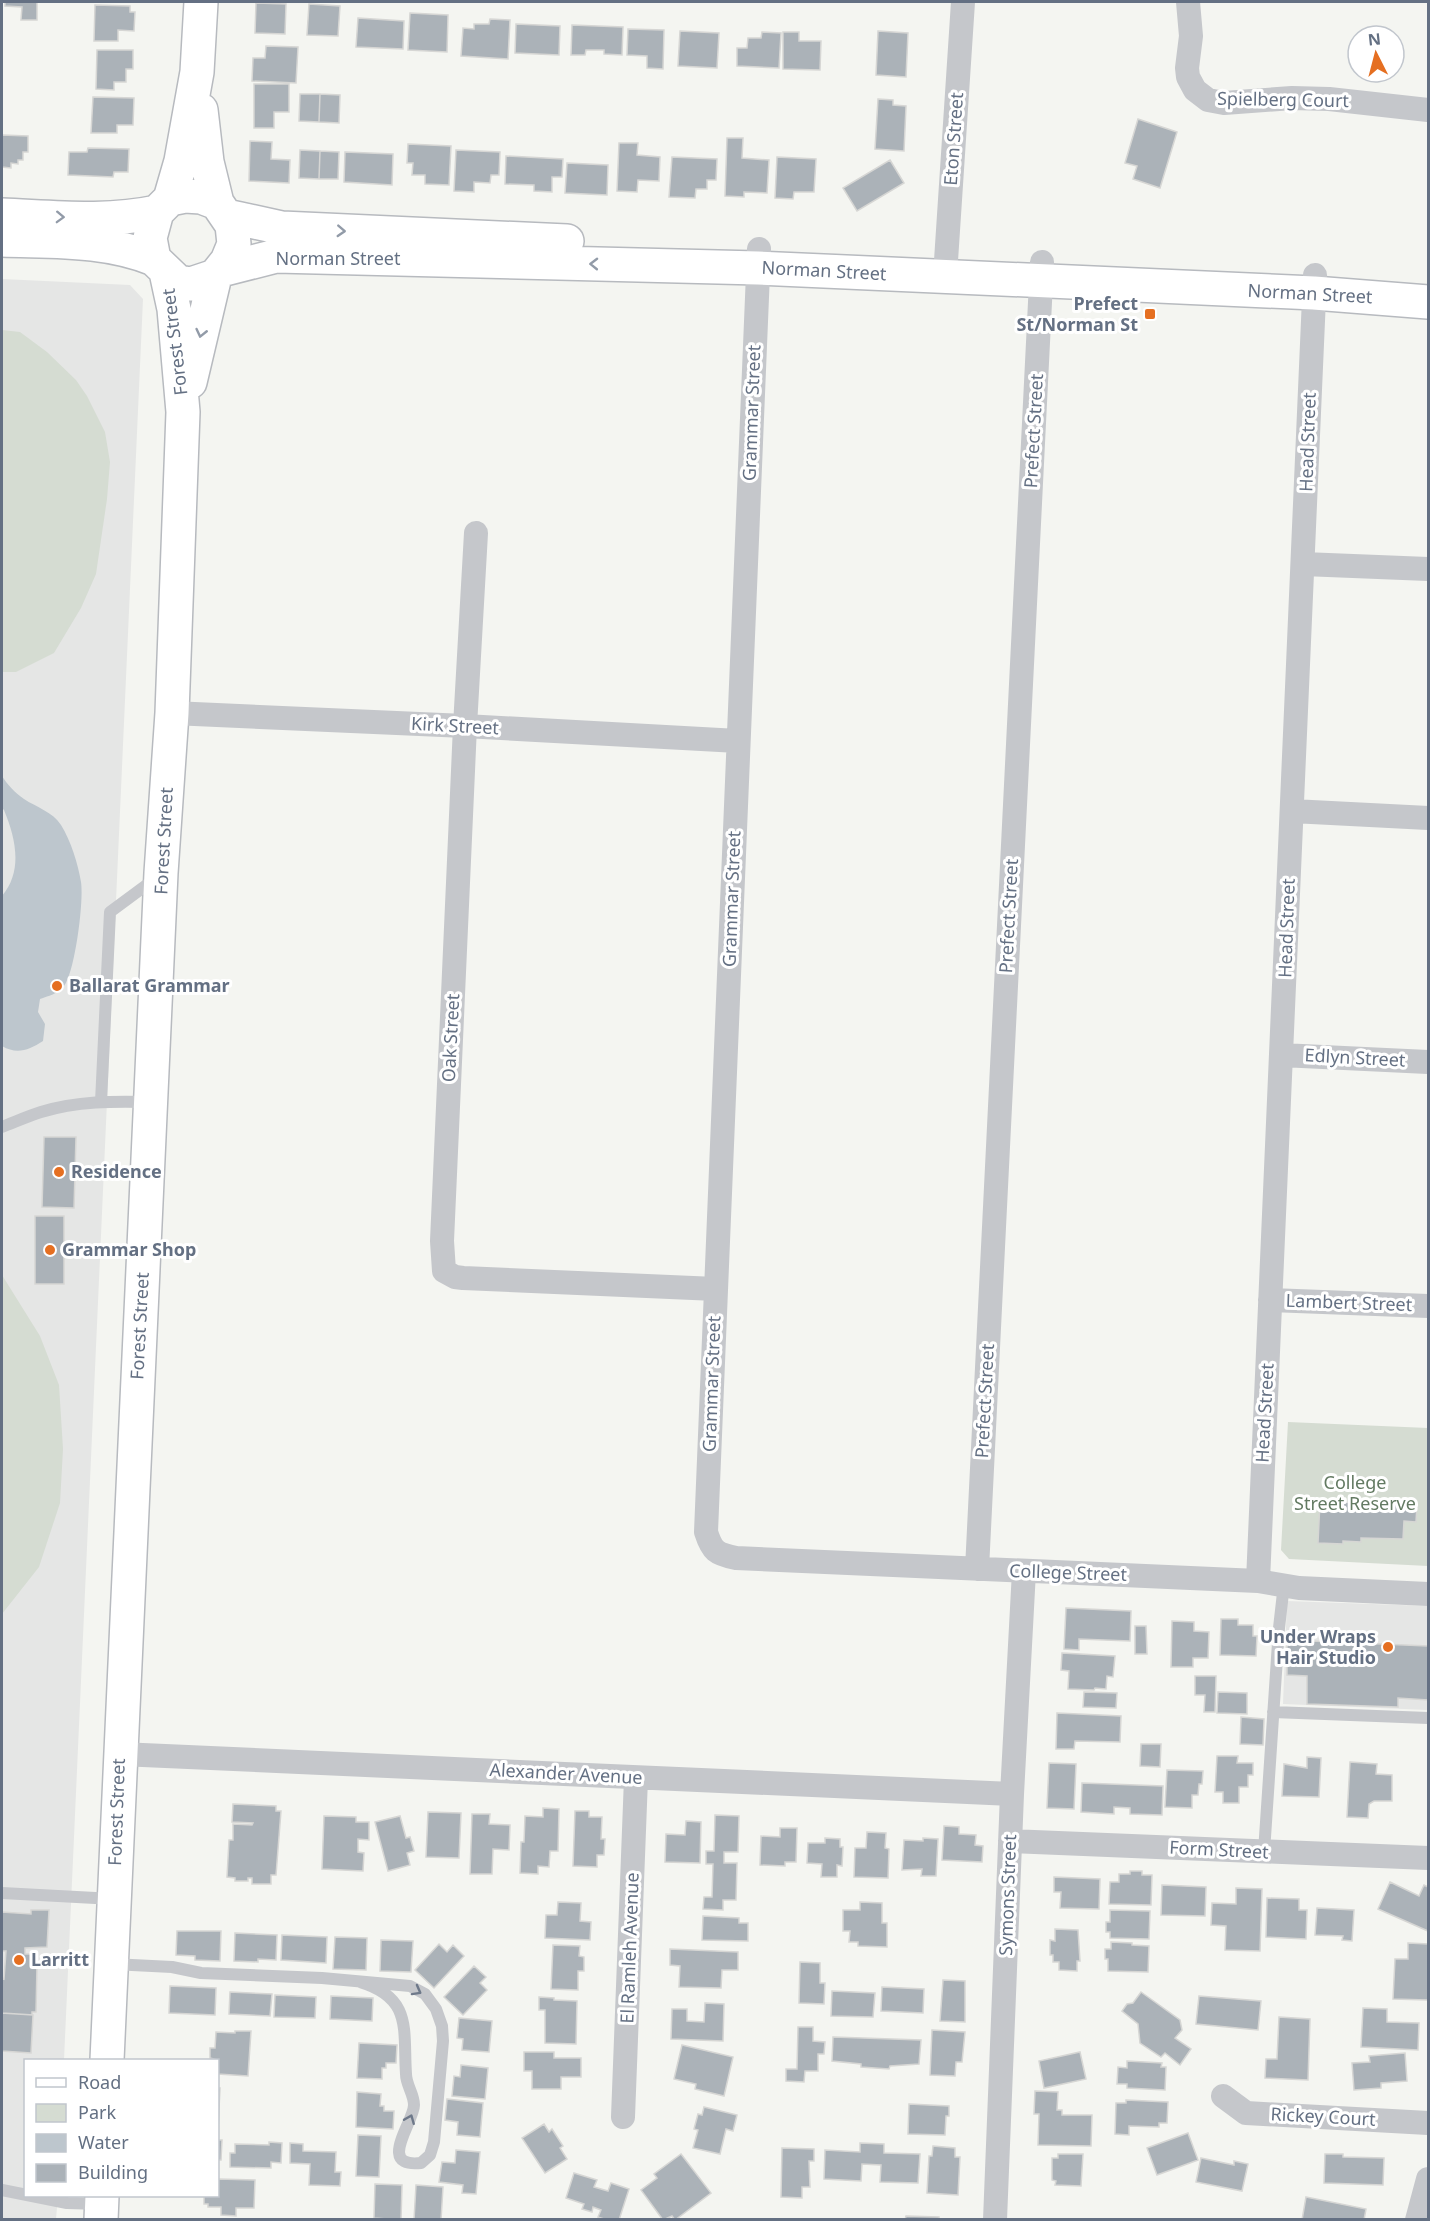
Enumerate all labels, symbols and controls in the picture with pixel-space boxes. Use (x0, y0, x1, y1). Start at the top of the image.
north arrow (1346, 24, 1406, 84)
text: N (1367, 27, 1382, 51)
street label: Spielberg Court (1217, 86, 1350, 112)
street label: Eton Street (938, 91, 968, 186)
one-way arrow (55, 211, 64, 224)
one-way arrow (336, 224, 345, 237)
street label: Norman Street (276, 246, 401, 270)
street label: Norman Street (761, 255, 888, 285)
one-way arrow (589, 257, 598, 270)
street label: Norman Street (1247, 278, 1374, 308)
street label: Forest Street (155, 287, 192, 397)
place label: Prefect St/Norman St (1016, 291, 1138, 336)
marker: Prefect St/Norman St (1143, 307, 1157, 321)
one-way arrow (195, 328, 208, 338)
street label: Grammar Street (737, 344, 765, 482)
street label: Prefect Street (1018, 373, 1048, 489)
street label: Head Street (1293, 391, 1321, 492)
street label: Kirk Street (411, 711, 500, 739)
street label: Forest Street (148, 786, 178, 895)
street label: Grammar Street (717, 830, 745, 968)
street label: Prefect Street (993, 858, 1023, 974)
street label: Head Street (1272, 877, 1300, 978)
place label: Ballarat Grammar (69, 973, 230, 997)
marker: Ballarat Grammar (50, 979, 64, 993)
street label: Oak Street (436, 993, 464, 1083)
street label: Edlyn Street (1304, 1042, 1407, 1072)
place label: Residence (71, 1159, 162, 1183)
marker: Residence (52, 1165, 66, 1179)
place label: Grammar Shop (62, 1237, 196, 1261)
marker: Grammar Shop (43, 1243, 57, 1257)
street label: Forest Street (124, 1271, 154, 1380)
street label: Lambert Street (1285, 1288, 1413, 1316)
street label: Grammar Street (697, 1315, 725, 1453)
street label: Prefect Street (969, 1343, 999, 1459)
street label: Head Street (1249, 1362, 1279, 1463)
park label: College Street Reserve (1294, 1470, 1416, 1515)
street label: College Street (1009, 1558, 1128, 1586)
place label: Under Wraps Hair Studio (1260, 1624, 1376, 1669)
marker: Under Wraps Hair Studio (1381, 1640, 1395, 1654)
street label: Forest Street (102, 1757, 130, 1866)
street label: Alexander Avenue (489, 1757, 643, 1789)
street label: Symons Street (993, 1833, 1021, 1956)
street label: Form Street (1169, 1834, 1270, 1864)
street label: El Ramleh Avenue (614, 1872, 644, 2024)
place label: Larritt (31, 1947, 89, 1971)
marker: Larritt (12, 1953, 26, 1967)
one-way arrow (411, 1984, 421, 1995)
legend (24, 2059, 219, 2197)
text: Road (78, 2070, 121, 2094)
text: Park (78, 2100, 116, 2124)
street label: Rickey Court (1270, 2101, 1377, 2131)
one-way arrow (403, 2114, 415, 2125)
text: Water (78, 2130, 129, 2154)
text: Building (78, 2160, 148, 2184)

